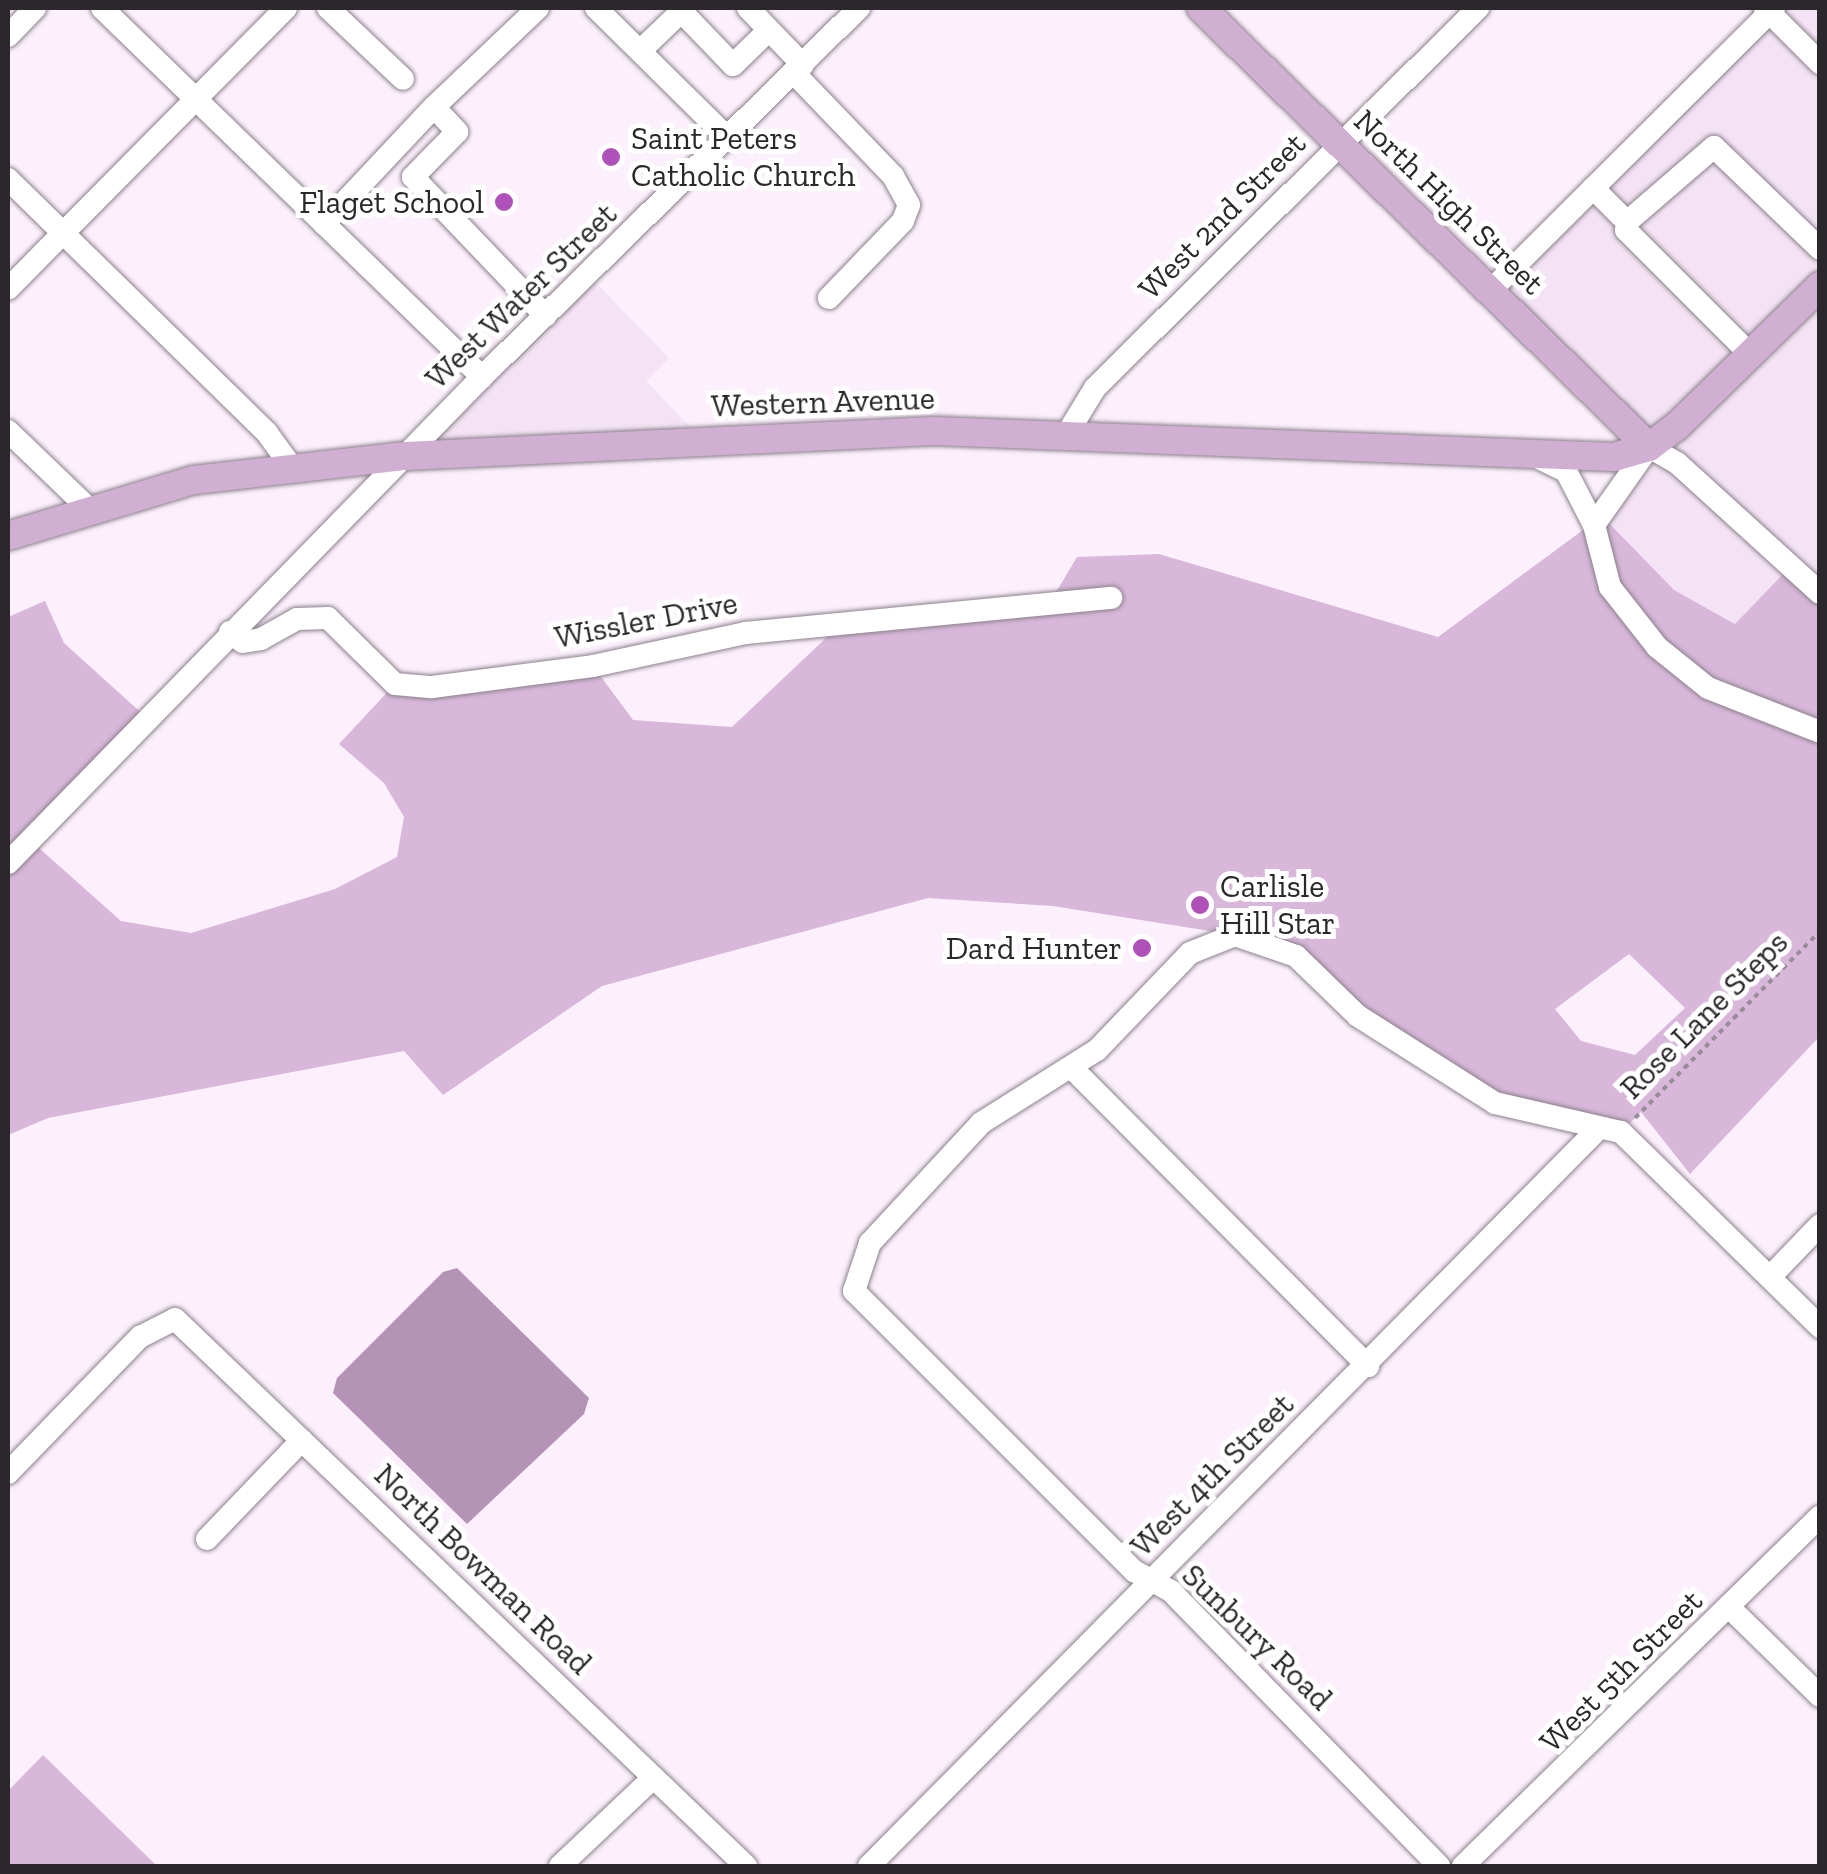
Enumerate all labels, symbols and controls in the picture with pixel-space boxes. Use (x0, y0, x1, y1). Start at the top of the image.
street label: North High Street (1346, 101, 1552, 303)
place label: Saint Peters Catholic Church (631, 120, 856, 195)
street label: West 2nd Street (1130, 124, 1314, 308)
marker: Saint Peters Catholic Church (600, 146, 622, 168)
place label: Flaget School (299, 183, 484, 221)
marker: Flaget School (493, 191, 515, 213)
street label: West Water Street (417, 194, 625, 398)
street label: Western Avenue (710, 379, 936, 425)
street label: Wissler Drive (551, 583, 741, 657)
place label: Carlisle Hill Star (1220, 868, 1335, 943)
marker: Carlisle Hill Star (1189, 894, 1211, 916)
street label: Rose Lane Steps (1612, 923, 1796, 1107)
place label: Dard Hunter (946, 929, 1122, 967)
marker: Dard Hunter (1131, 937, 1153, 959)
street label: West 4th Street (1122, 1385, 1302, 1565)
street label: North Bowman Road (366, 1455, 600, 1683)
street label: Sunbury Road (1174, 1556, 1340, 1718)
street label: West 5th Street (1532, 1582, 1710, 1760)

